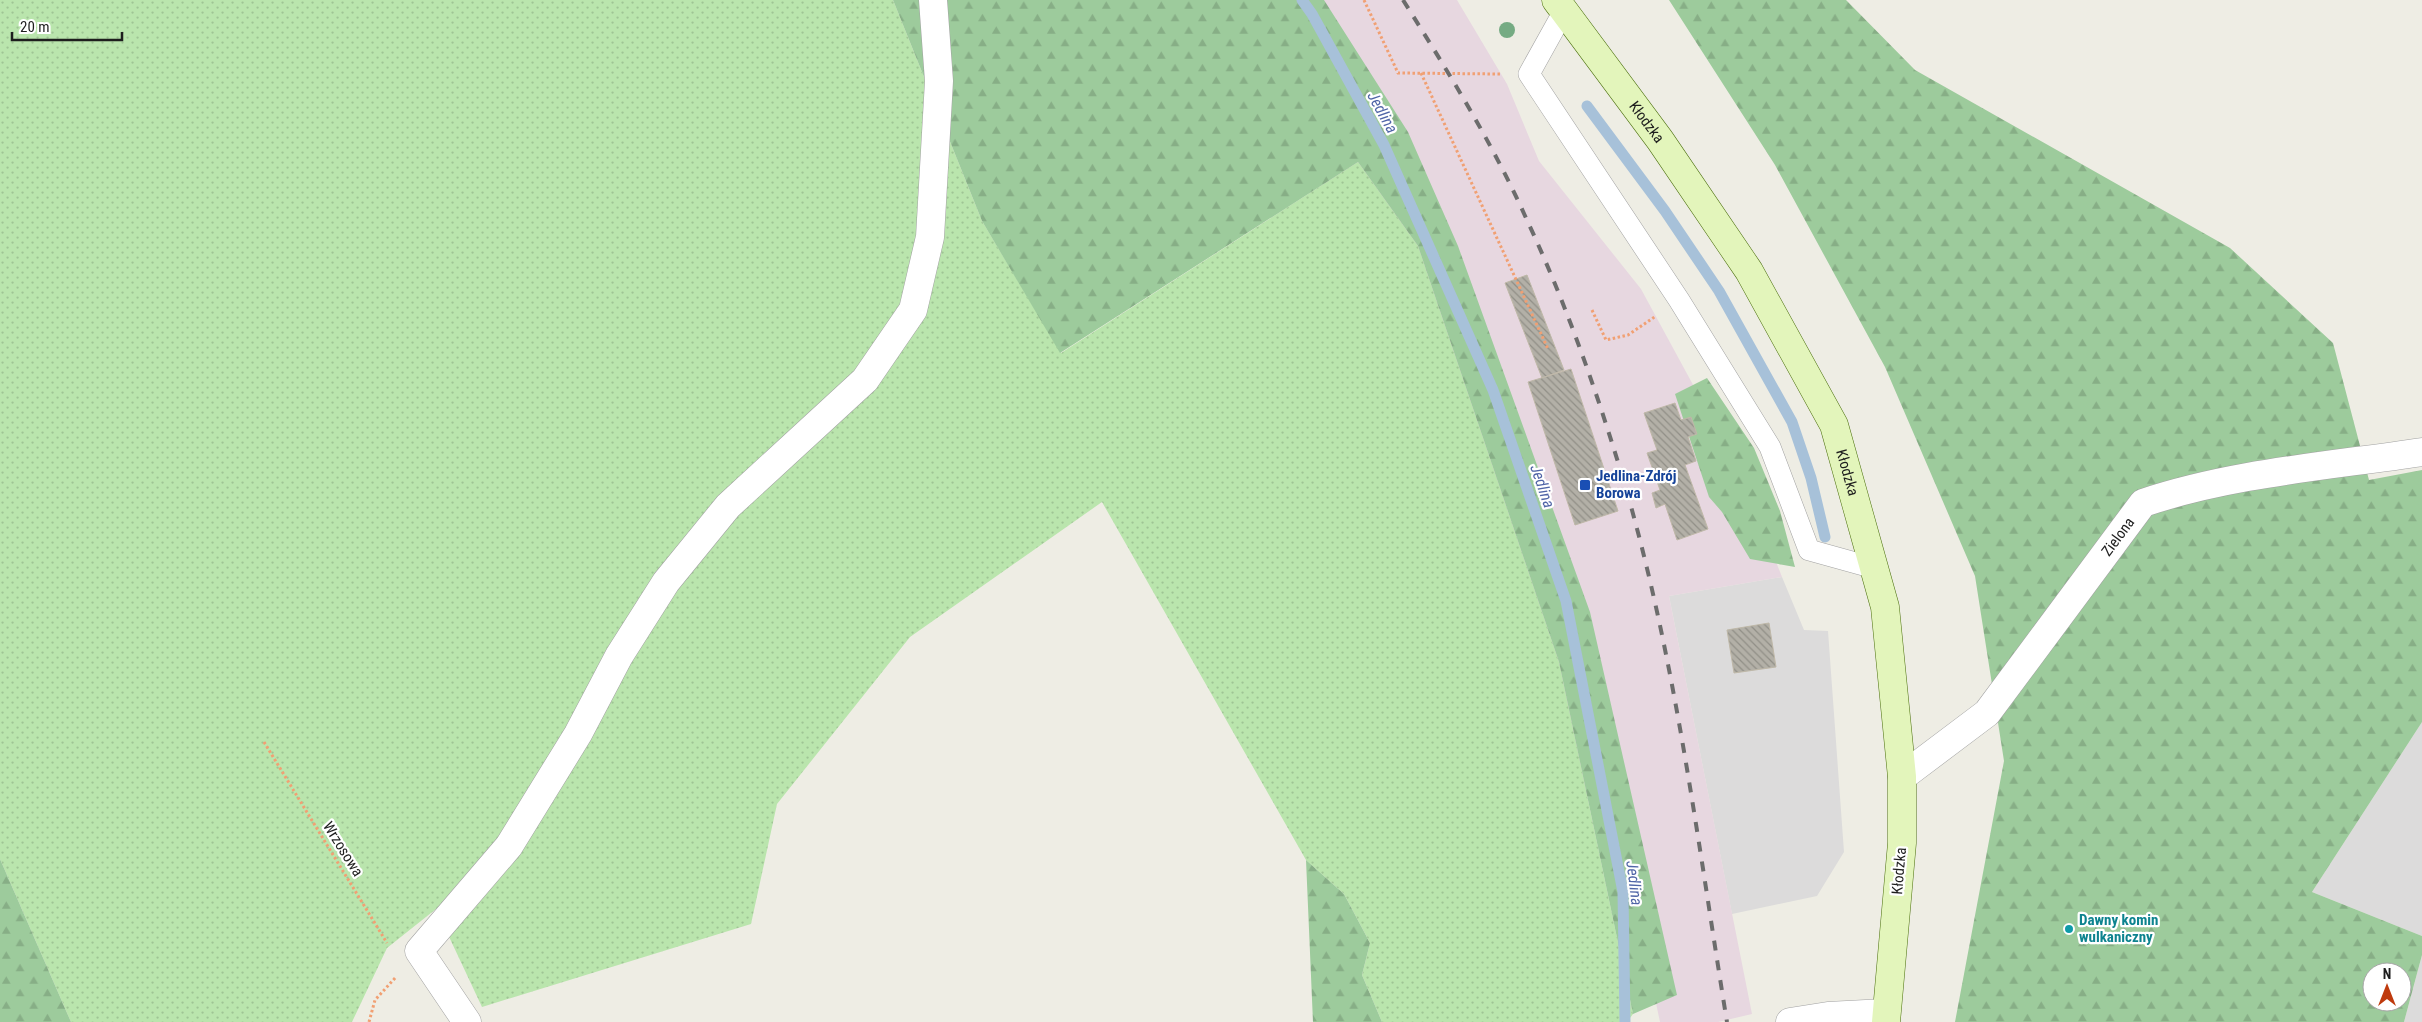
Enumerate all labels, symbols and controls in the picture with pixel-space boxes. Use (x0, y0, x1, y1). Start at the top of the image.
scale bar (12, 10, 122, 42)
text: 20 m (20, 18, 50, 36)
water label: Jedlina (1363, 88, 1402, 136)
street label: Kłodzka (1625, 98, 1668, 146)
street label: Kłodzka (1832, 447, 1862, 498)
water label: Jedlina (1526, 462, 1559, 510)
place label: Jedlina-Zdrój Borowa (1596, 467, 1676, 502)
marker: Jedlina-Zdrój Borowa (1578, 478, 1592, 492)
street label: Zielona (2098, 514, 2138, 560)
street label: Wrzosowa (319, 818, 367, 880)
street label: Kłodzka (1888, 847, 1910, 895)
water label: Jedlina (1622, 860, 1647, 906)
place label: Dawny komin wulkaniczny (2079, 911, 2158, 946)
marker: Dawny komin wulkaniczny (2063, 923, 2075, 935)
north arrow (2362, 962, 2412, 1012)
text: N (2383, 966, 2391, 982)

